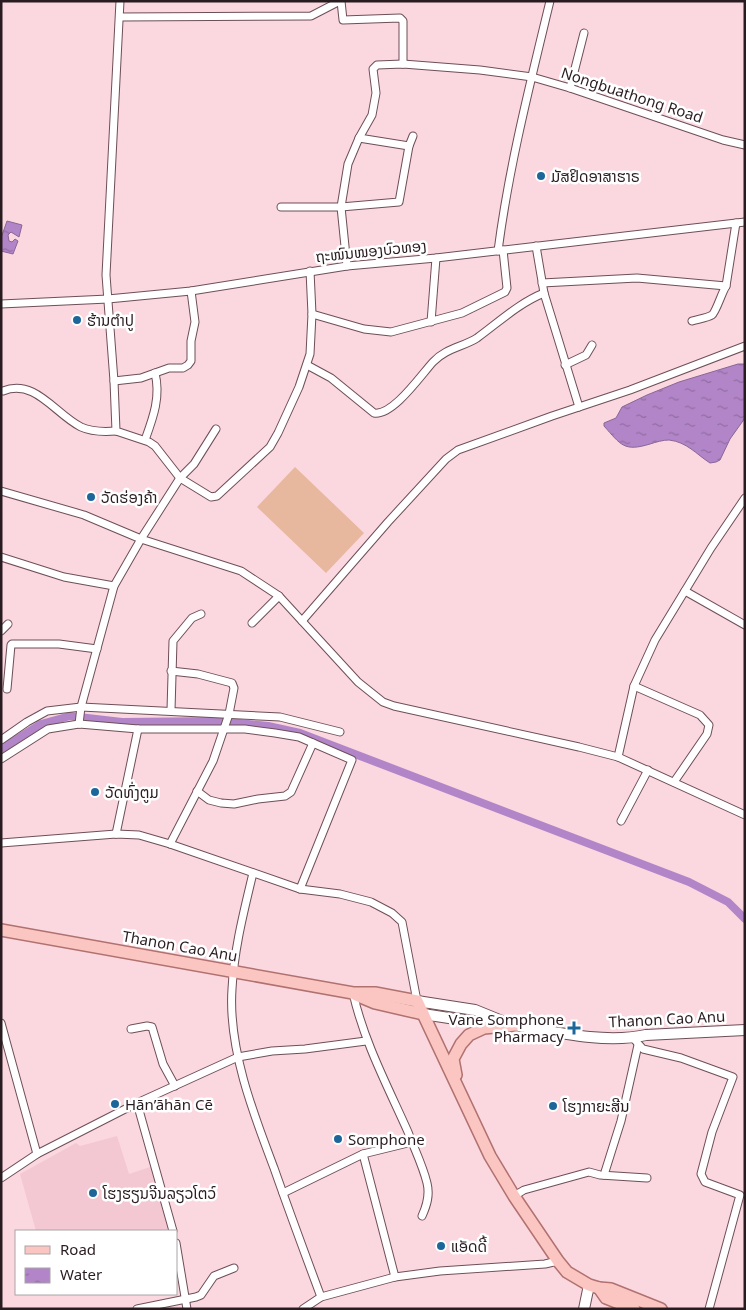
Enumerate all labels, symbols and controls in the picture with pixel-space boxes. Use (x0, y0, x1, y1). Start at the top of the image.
street label: Nongbuathong Road (558, 60, 706, 130)
place label: ມັສຢິດອາສາຮາຣ (551, 164, 640, 189)
marker: ມັສຢິດອາສາຮາຣ (535, 170, 547, 182)
street label: ຖະໜົນໜອງບົວທອງ (314, 233, 428, 269)
place label: ຮ້ານຕຳປູ (87, 308, 134, 333)
marker: ຮ້ານຕຳປູ (71, 314, 83, 326)
place label: ວັດຮ່ອງຄ້າ (101, 485, 157, 510)
marker: ວັດຮ່ອງຄ້າ (85, 491, 97, 503)
place label: ວັດທົ່ງຕູມ (105, 780, 159, 805)
marker: ວັດທົ່ງຕູມ (89, 786, 101, 798)
street label: Thanon Cao Anu (120, 924, 240, 968)
street label: Thanon Cao Anu (608, 1003, 726, 1035)
place label: Vane Somphone Pharmacy (449, 1007, 564, 1049)
marker: Vane Somphone Pharmacy (568, 1022, 580, 1034)
place label: Hān’āhān Cē (125, 1092, 213, 1117)
place label: ໂຮງກາຍະສີນ (562, 1094, 630, 1119)
marker: Hān’āhān Cē (109, 1098, 121, 1110)
marker: ໂຮງກາຍະສີນ (547, 1100, 559, 1112)
place label: Somphone (348, 1127, 425, 1152)
marker: Somphone (332, 1133, 344, 1145)
place label: ໂຮງຮຽນຈີນລຽວໂຕວ໌ (102, 1181, 216, 1206)
marker: ໂຮງຮຽນຈີນລຽວໂຕວ໌ (87, 1187, 99, 1199)
legend (15, 1230, 178, 1295)
place label: ແອັດດີ້ (451, 1234, 487, 1259)
text: Road (60, 1237, 96, 1262)
marker: ແອັດດີ້ (435, 1240, 447, 1252)
text: Water (60, 1262, 102, 1287)

